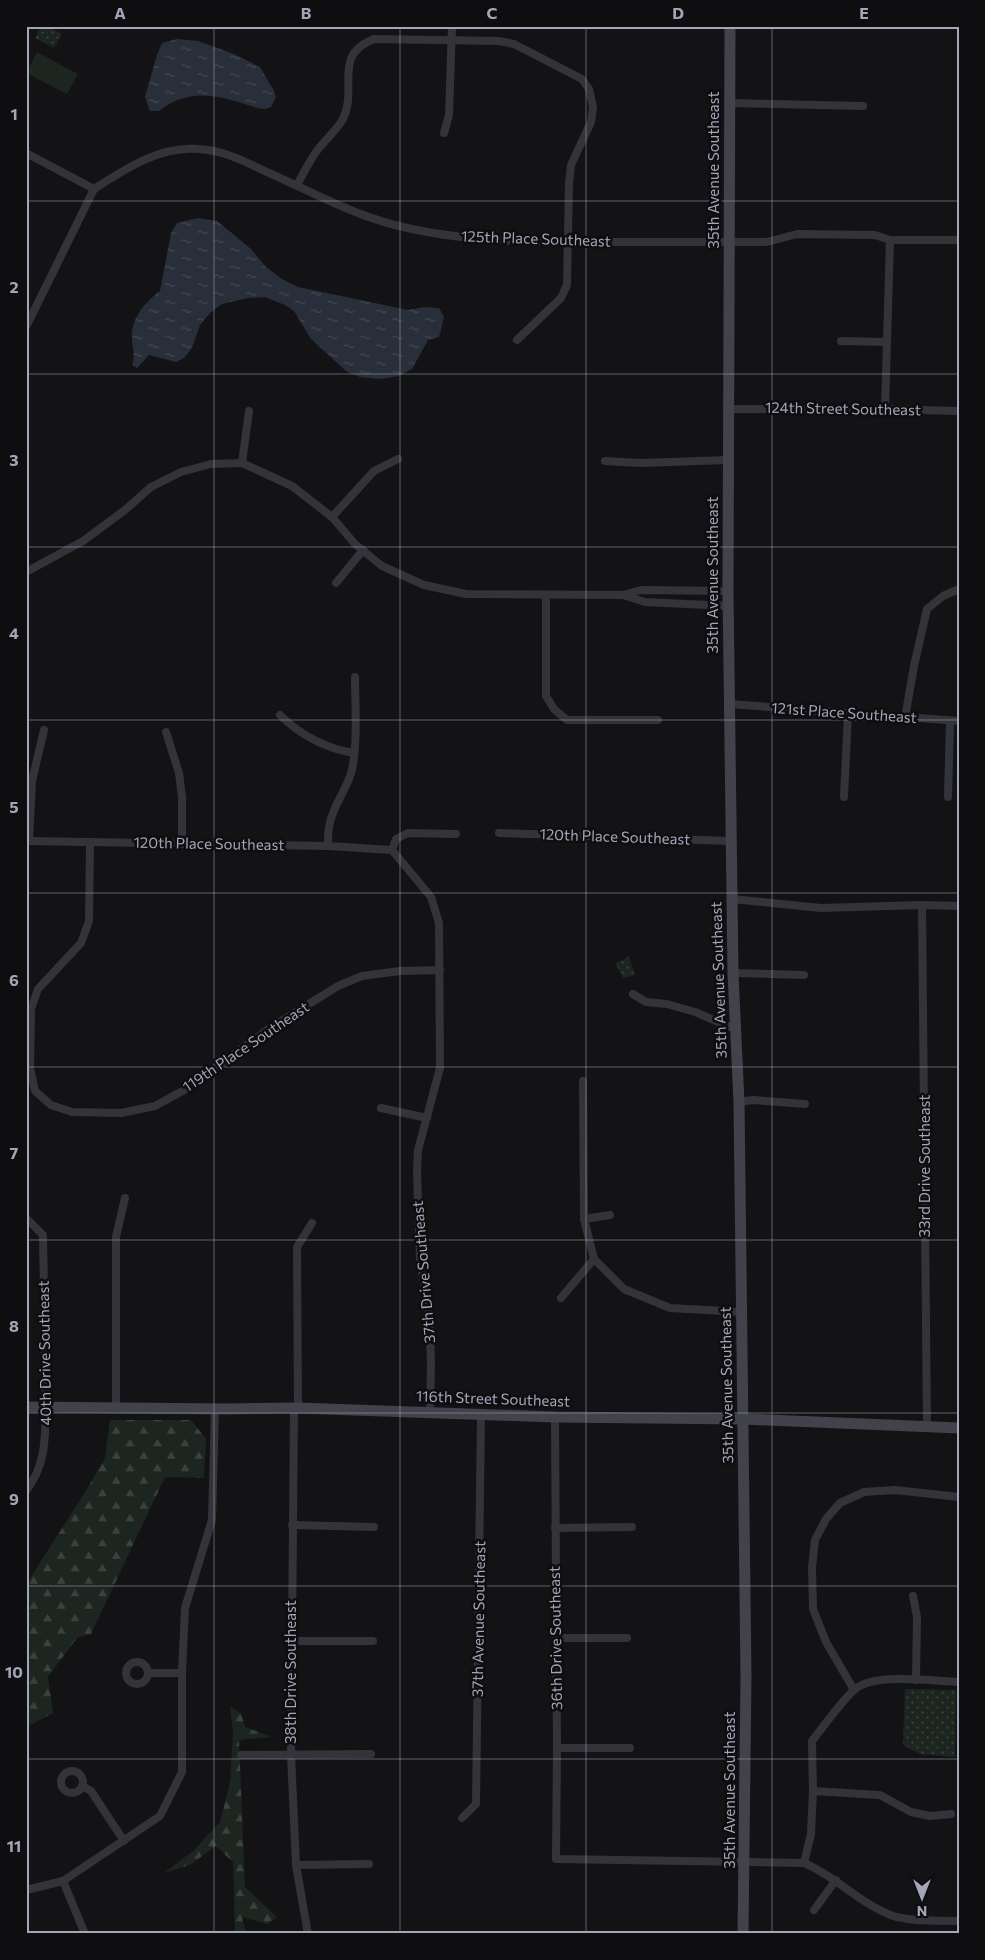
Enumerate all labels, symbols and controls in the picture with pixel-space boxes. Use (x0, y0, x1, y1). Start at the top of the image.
text: A (114, 3, 126, 22)
text: B (301, 3, 312, 22)
text: C (487, 3, 498, 22)
text: D (672, 3, 684, 22)
text: E (859, 3, 869, 22)
street label: 35th Avenue Southeast (704, 91, 722, 249)
text: 1 (10, 104, 18, 123)
street label: 125th Place Southeast (461, 226, 611, 250)
text: 2 (9, 277, 19, 296)
street label: 124th Street Southeast (765, 398, 921, 418)
text: 3 (9, 450, 19, 469)
street label: 35th Avenue Southeast (703, 496, 721, 654)
text: 4 (9, 623, 19, 642)
street label: 121st Place Southeast (771, 698, 917, 726)
text: 5 (9, 797, 19, 816)
street label: 120th Place Southeast (539, 824, 691, 848)
street label: 120th Place Southeast (133, 833, 285, 853)
street label: 35th Avenue Southeast (706, 901, 730, 1059)
text: 6 (9, 970, 19, 989)
street label: 119th Place Southeast (179, 997, 312, 1095)
street label: 33rd Drive Southeast (915, 1094, 933, 1238)
text: 7 (10, 1143, 19, 1162)
street label: 37th Drive Southeast (408, 1200, 438, 1344)
street label: 40th Drive Southeast (34, 1280, 54, 1426)
street label: 35th Avenue Southeast (716, 1306, 736, 1464)
text: 8 (9, 1316, 19, 1335)
street label: 116th Street Southeast (416, 1386, 570, 1410)
text: 9 (9, 1489, 19, 1508)
street label: 37th Avenue Southeast (468, 1541, 488, 1697)
street label: 36th Drive Southeast (545, 1566, 565, 1710)
street label: 38th Drive Southeast (281, 1600, 299, 1744)
text: 10 (5, 1662, 23, 1681)
street label: 35th Avenue Southeast (720, 1711, 738, 1869)
text: 11 (7, 1836, 21, 1855)
north arrow (898, 1872, 948, 1922)
text: N (917, 1903, 927, 1920)

